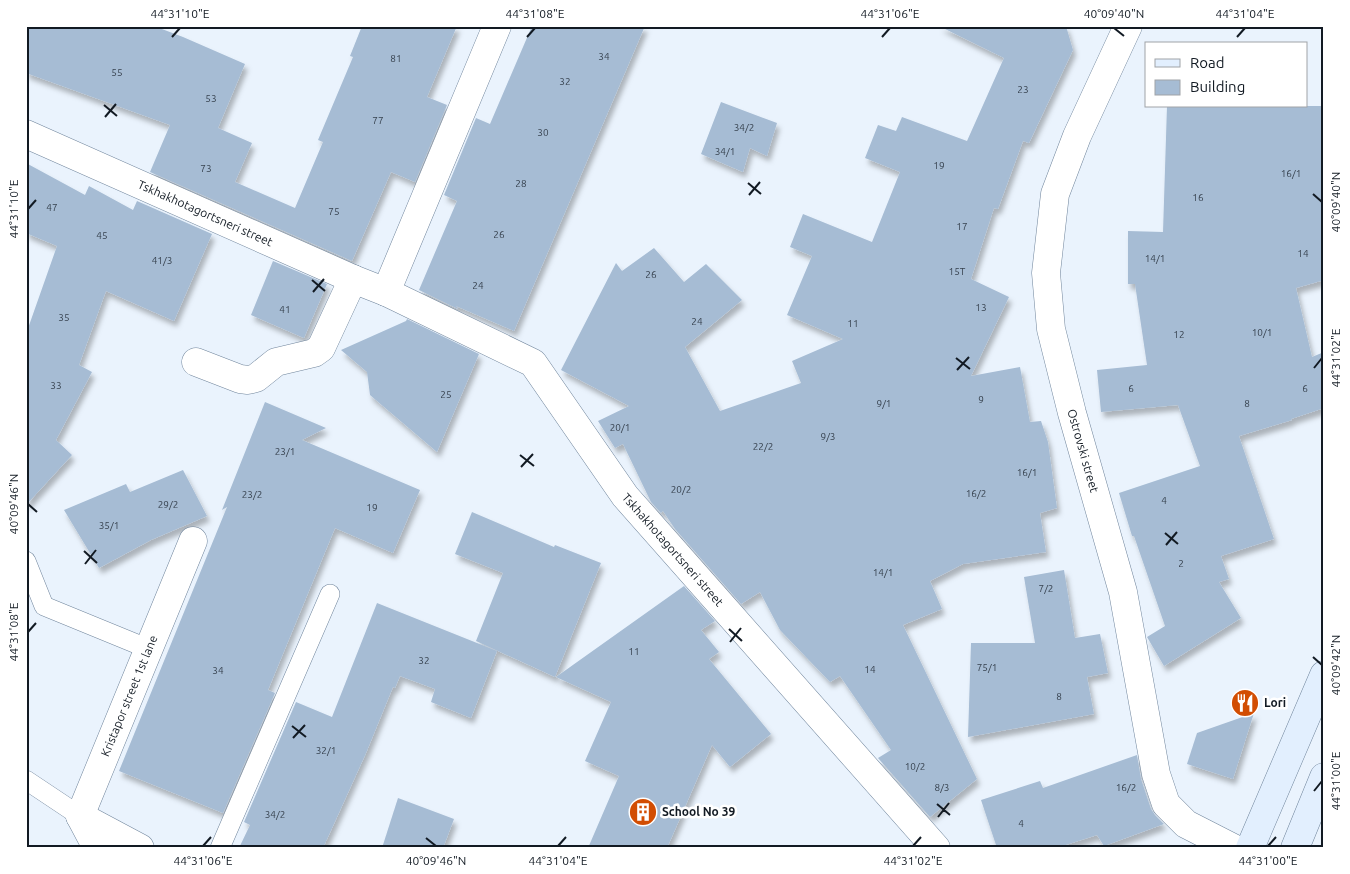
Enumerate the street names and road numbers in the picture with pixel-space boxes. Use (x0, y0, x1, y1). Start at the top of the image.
street label: Tskhakhotagortsneri street (136, 177, 275, 249)
street label: Ostrovski street (1065, 408, 1101, 494)
street label: Tskhakhotagortsneri street (620, 491, 726, 609)
street label: Kristapor street 1st lane (98, 633, 160, 758)

